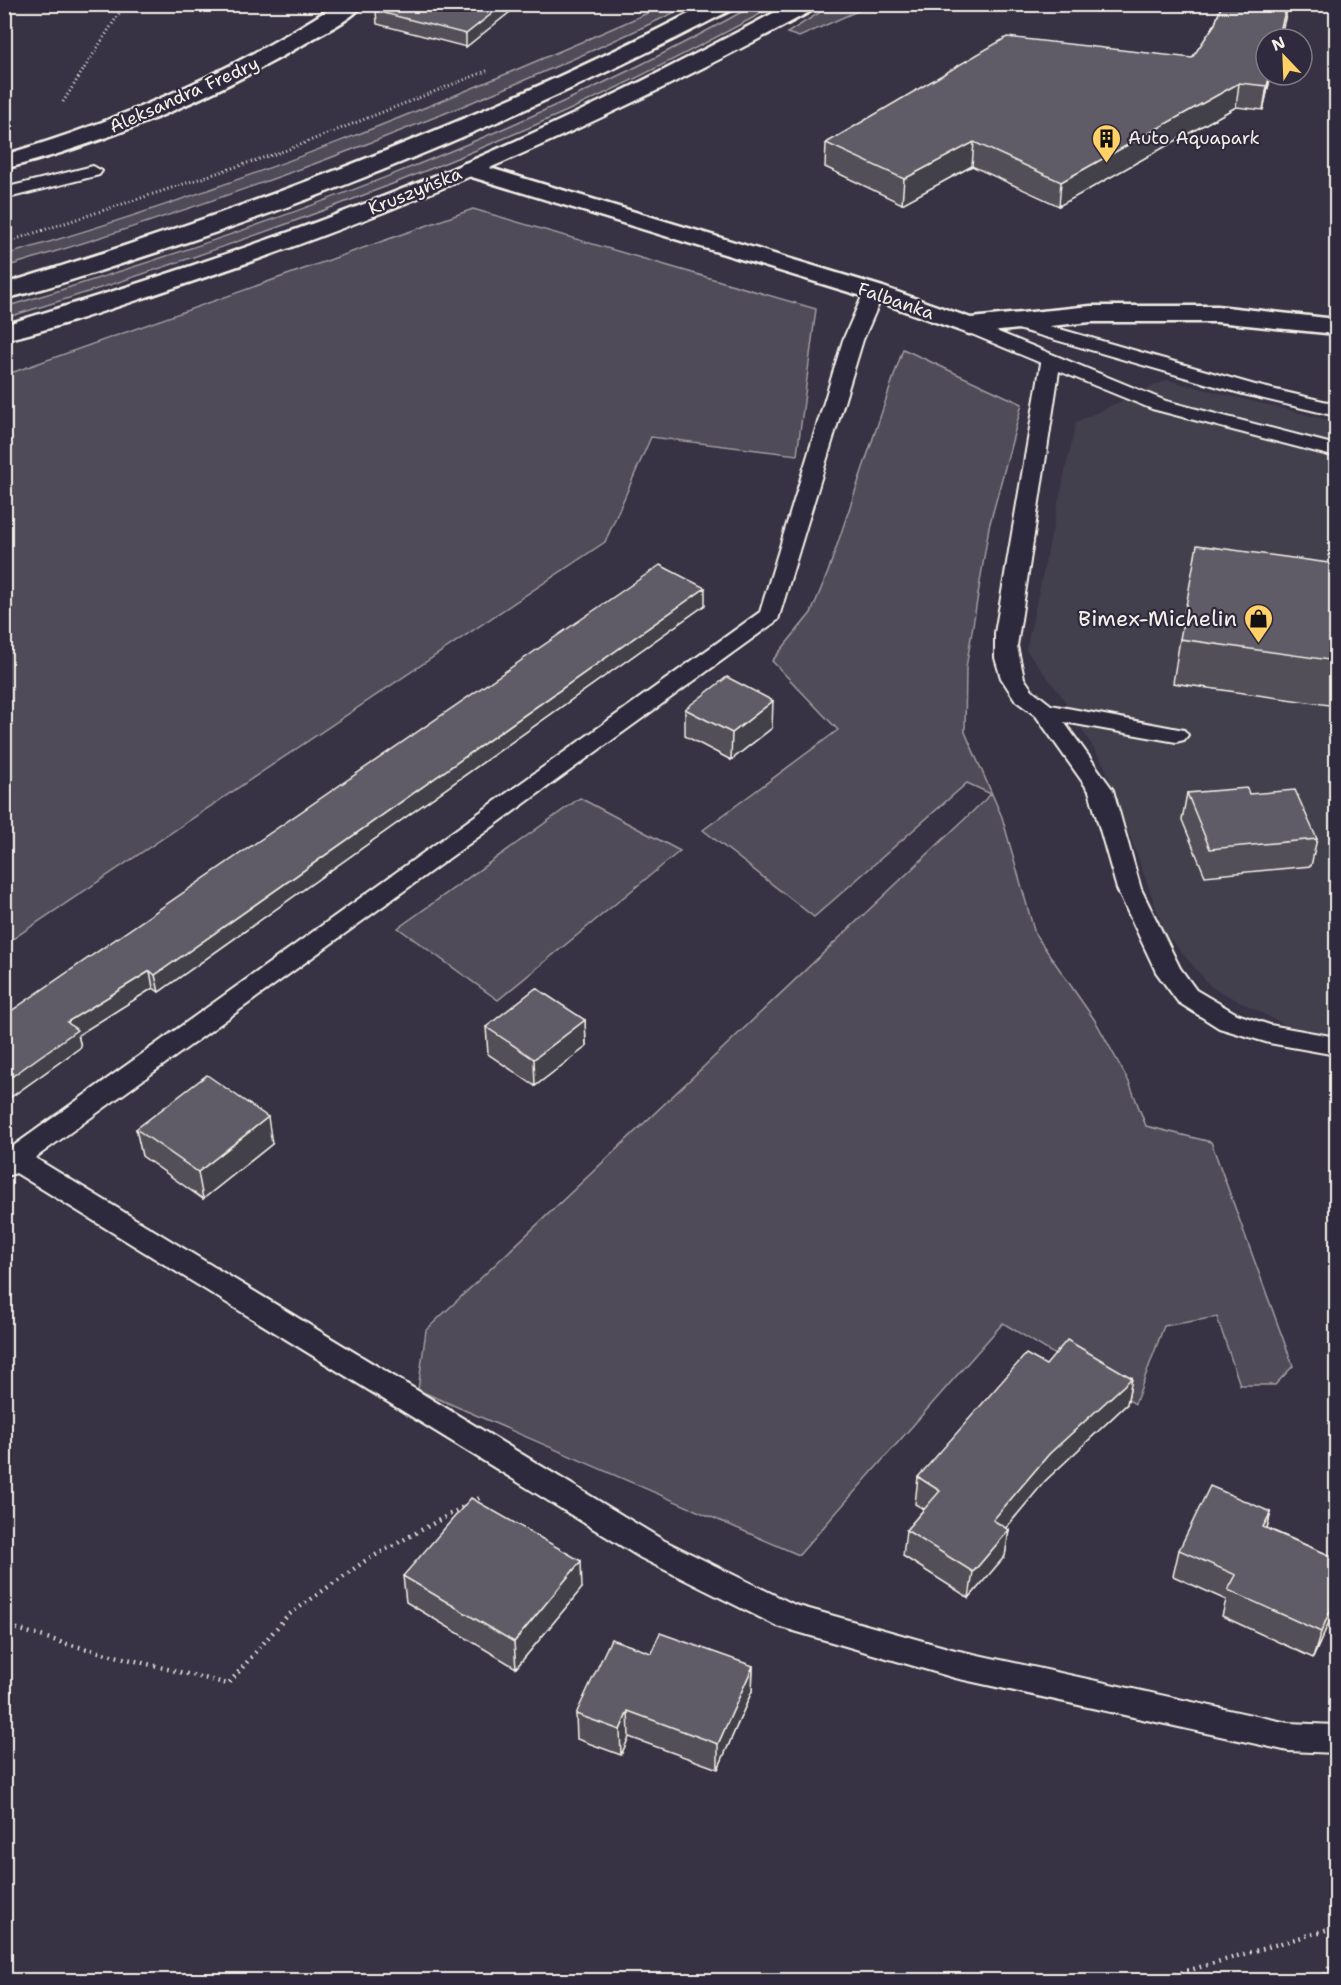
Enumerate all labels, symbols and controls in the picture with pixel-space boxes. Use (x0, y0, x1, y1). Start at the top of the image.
north arrow (1254, 27, 1314, 87)
text: N (1268, 32, 1288, 56)
street label: Aleksandra Fredry (105, 51, 263, 139)
building icon: Auto Aquapark (1091, 122, 1123, 164)
place label: Auto Aquapark (1128, 126, 1260, 150)
street label: Kruszyńska (365, 161, 465, 221)
street label: Falbanka (855, 277, 937, 325)
shop icon: Bimex-Michelin (1242, 602, 1274, 644)
place label: Bimex-Michelin (1078, 604, 1237, 633)

